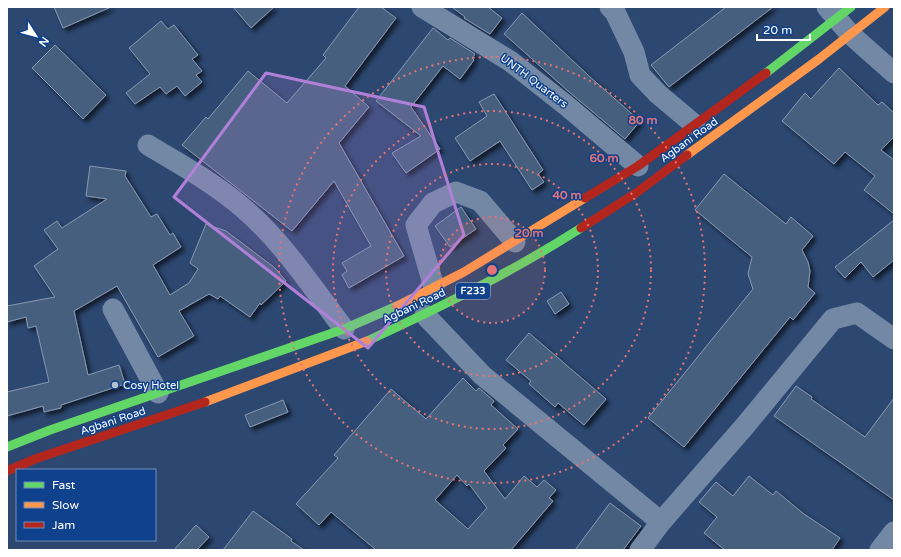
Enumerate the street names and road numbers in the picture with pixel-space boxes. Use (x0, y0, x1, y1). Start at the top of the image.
street label: UNTH Quarters (498, 51, 570, 111)
street label: Agbani Road (658, 115, 720, 165)
road number: F233 (456, 283, 490, 299)
street label: Agbani Road (380, 286, 448, 326)
street label: Agbani Road (79, 404, 147, 438)

